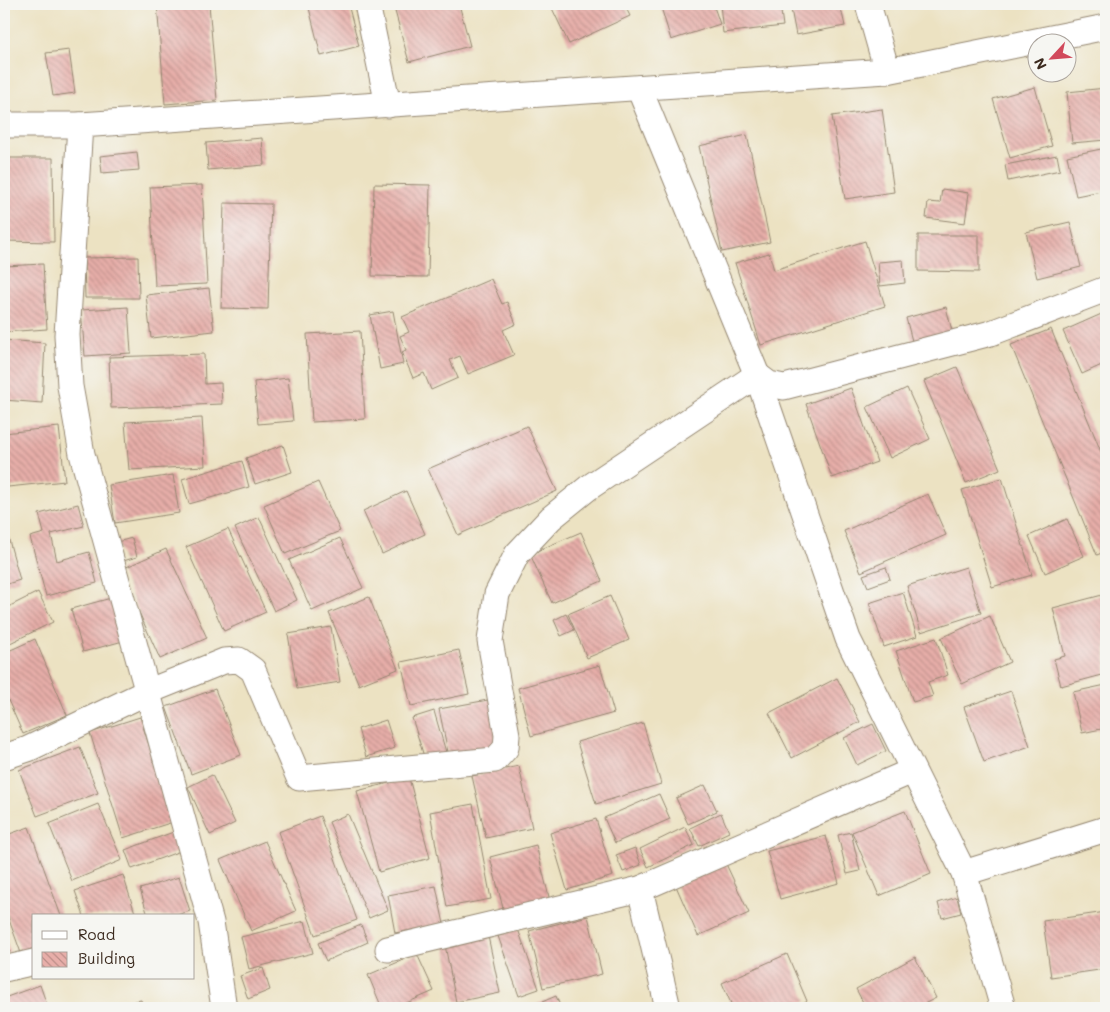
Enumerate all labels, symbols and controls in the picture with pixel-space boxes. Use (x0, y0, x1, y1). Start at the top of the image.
north arrow (1028, 32, 1078, 82)
text: N (1029, 55, 1051, 73)
legend (32, 914, 195, 980)
text: Road (78, 924, 115, 944)
text: Building (78, 948, 135, 968)

